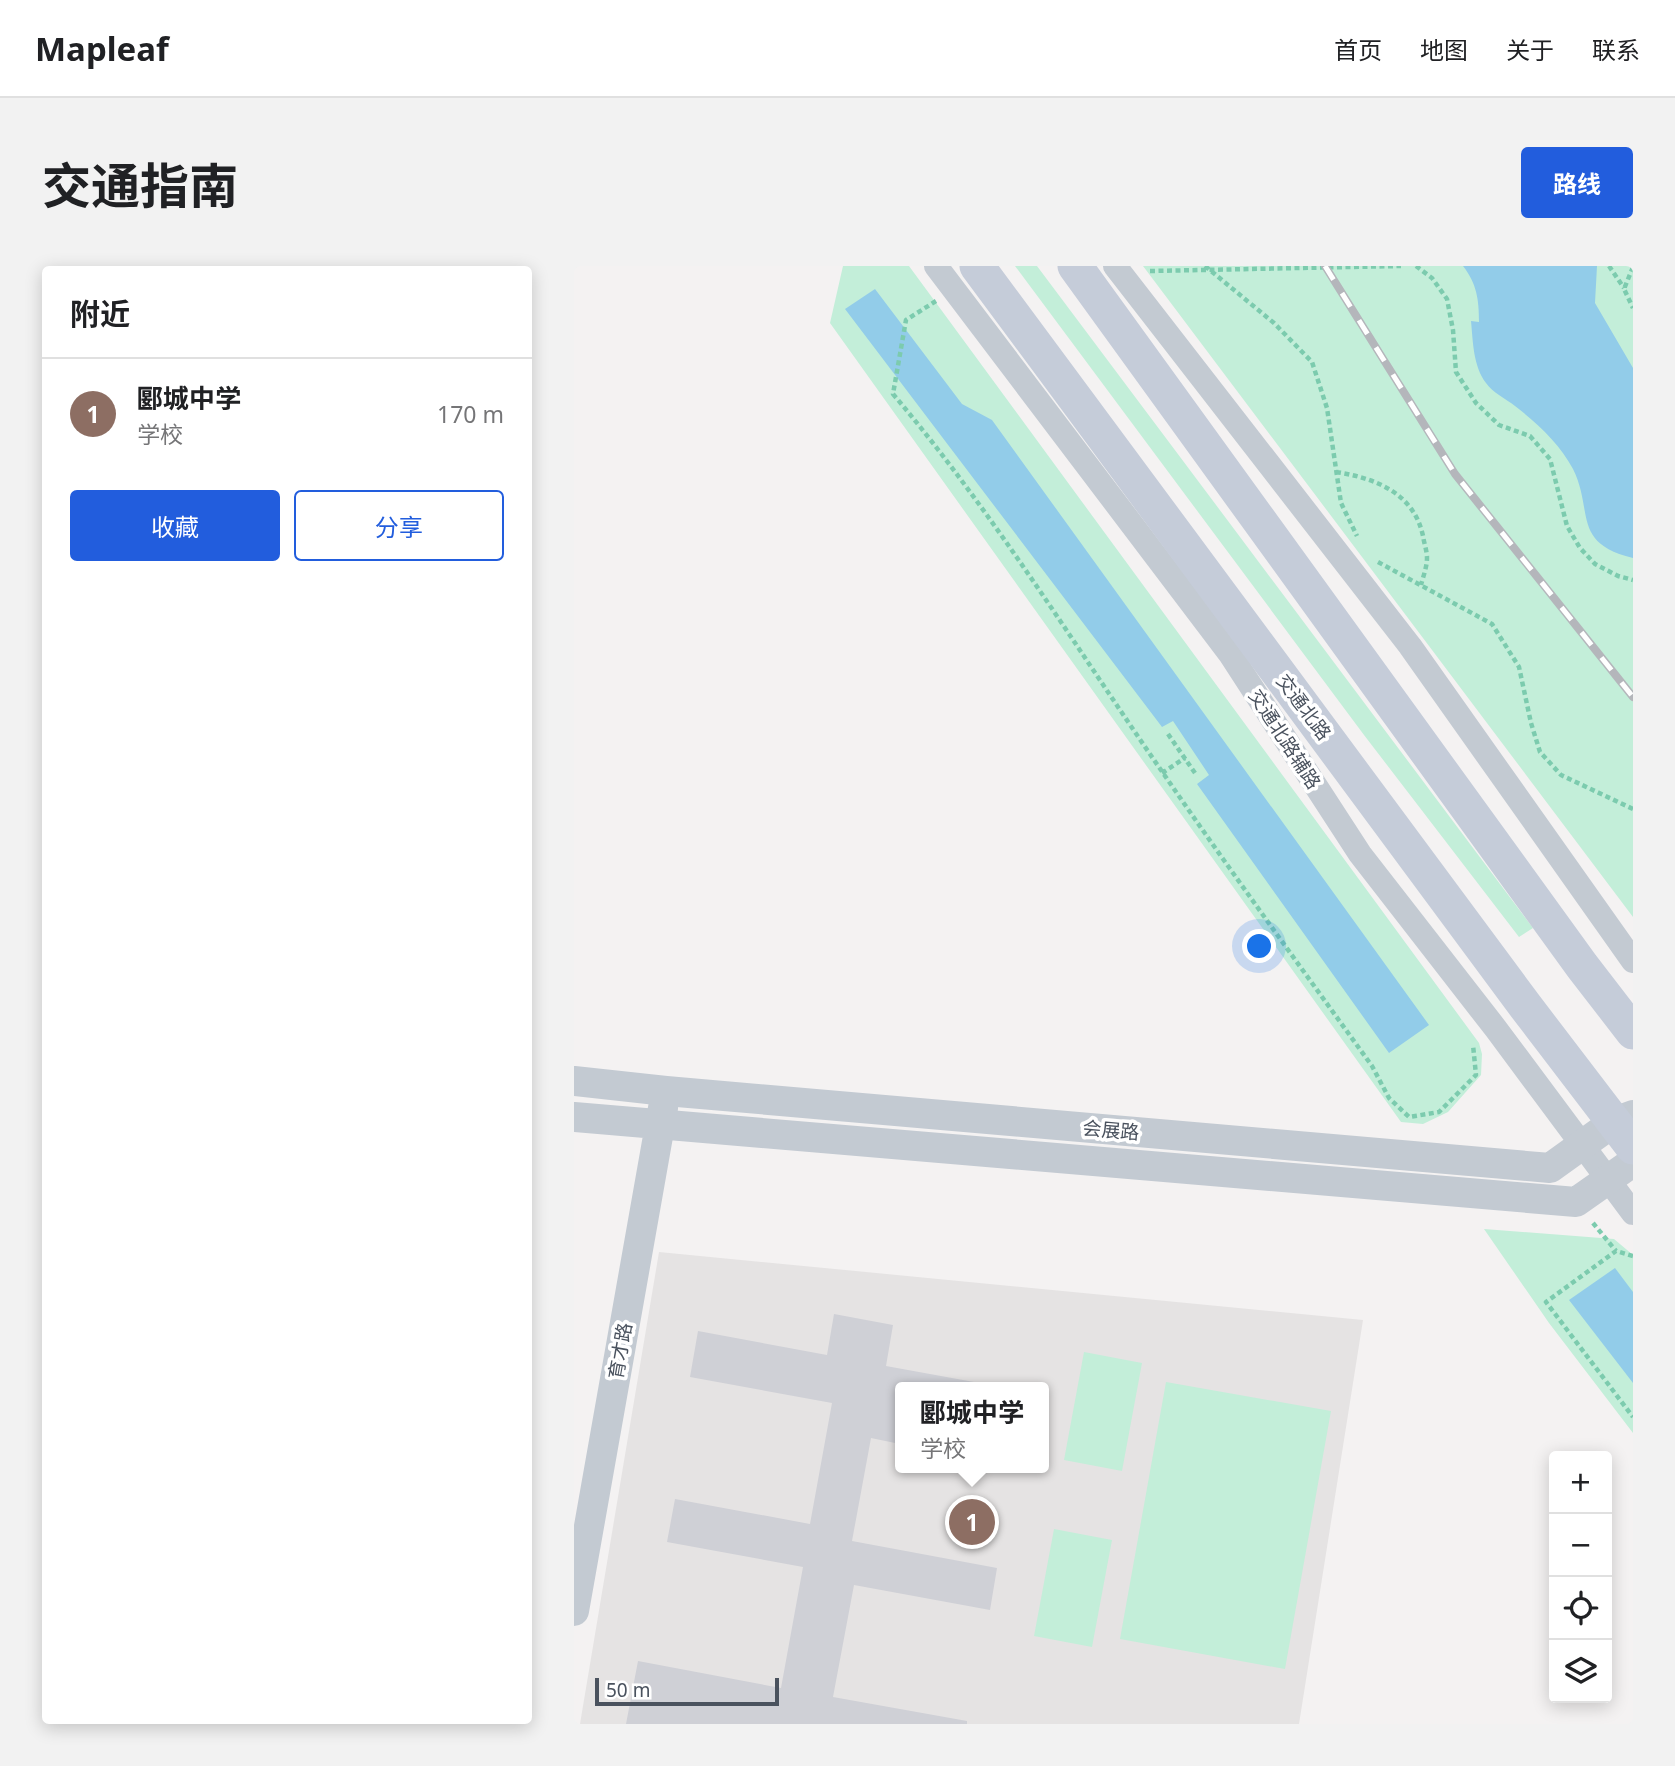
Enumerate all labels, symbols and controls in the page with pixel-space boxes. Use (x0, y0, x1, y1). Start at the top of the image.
text: Mapleaf (35, 26, 169, 71)
text: 首页 (1334, 33, 1382, 66)
text: 地图 (1420, 33, 1468, 66)
text: 关于 (1506, 33, 1554, 66)
text: 联系 (1592, 33, 1640, 66)
button: 路线 (1521, 147, 1633, 218)
text: 交通指南 (42, 152, 238, 218)
text: 附近 (70, 293, 130, 334)
text: 郾城中学 (137, 380, 241, 416)
text: 1 (86, 398, 100, 430)
text: 170 m (437, 398, 504, 430)
text: 学校 (137, 418, 183, 450)
button: 收藏 (70, 490, 280, 561)
button: 分享 (294, 490, 504, 561)
street label: 交通北路 (1271, 669, 1337, 745)
street label: 交通北路辅路 (1243, 684, 1327, 794)
your location (1242, 929, 1276, 963)
street label: 会展路 (1081, 1115, 1141, 1145)
street label: 育才路 (602, 1321, 638, 1381)
popup (895, 1382, 1049, 1473)
text: 郾城中学 (920, 1394, 1024, 1430)
text: 学校 (920, 1432, 966, 1464)
map controls (1549, 1451, 1612, 1703)
button: + (1549, 1451, 1612, 1514)
pin: 1 (949, 1496, 995, 1548)
button: − (1549, 1514, 1612, 1577)
button: locate (1549, 1577, 1612, 1640)
button: layers (1549, 1640, 1612, 1703)
scale bar (595, 1675, 779, 1707)
text: 50 m (606, 1677, 650, 1703)

